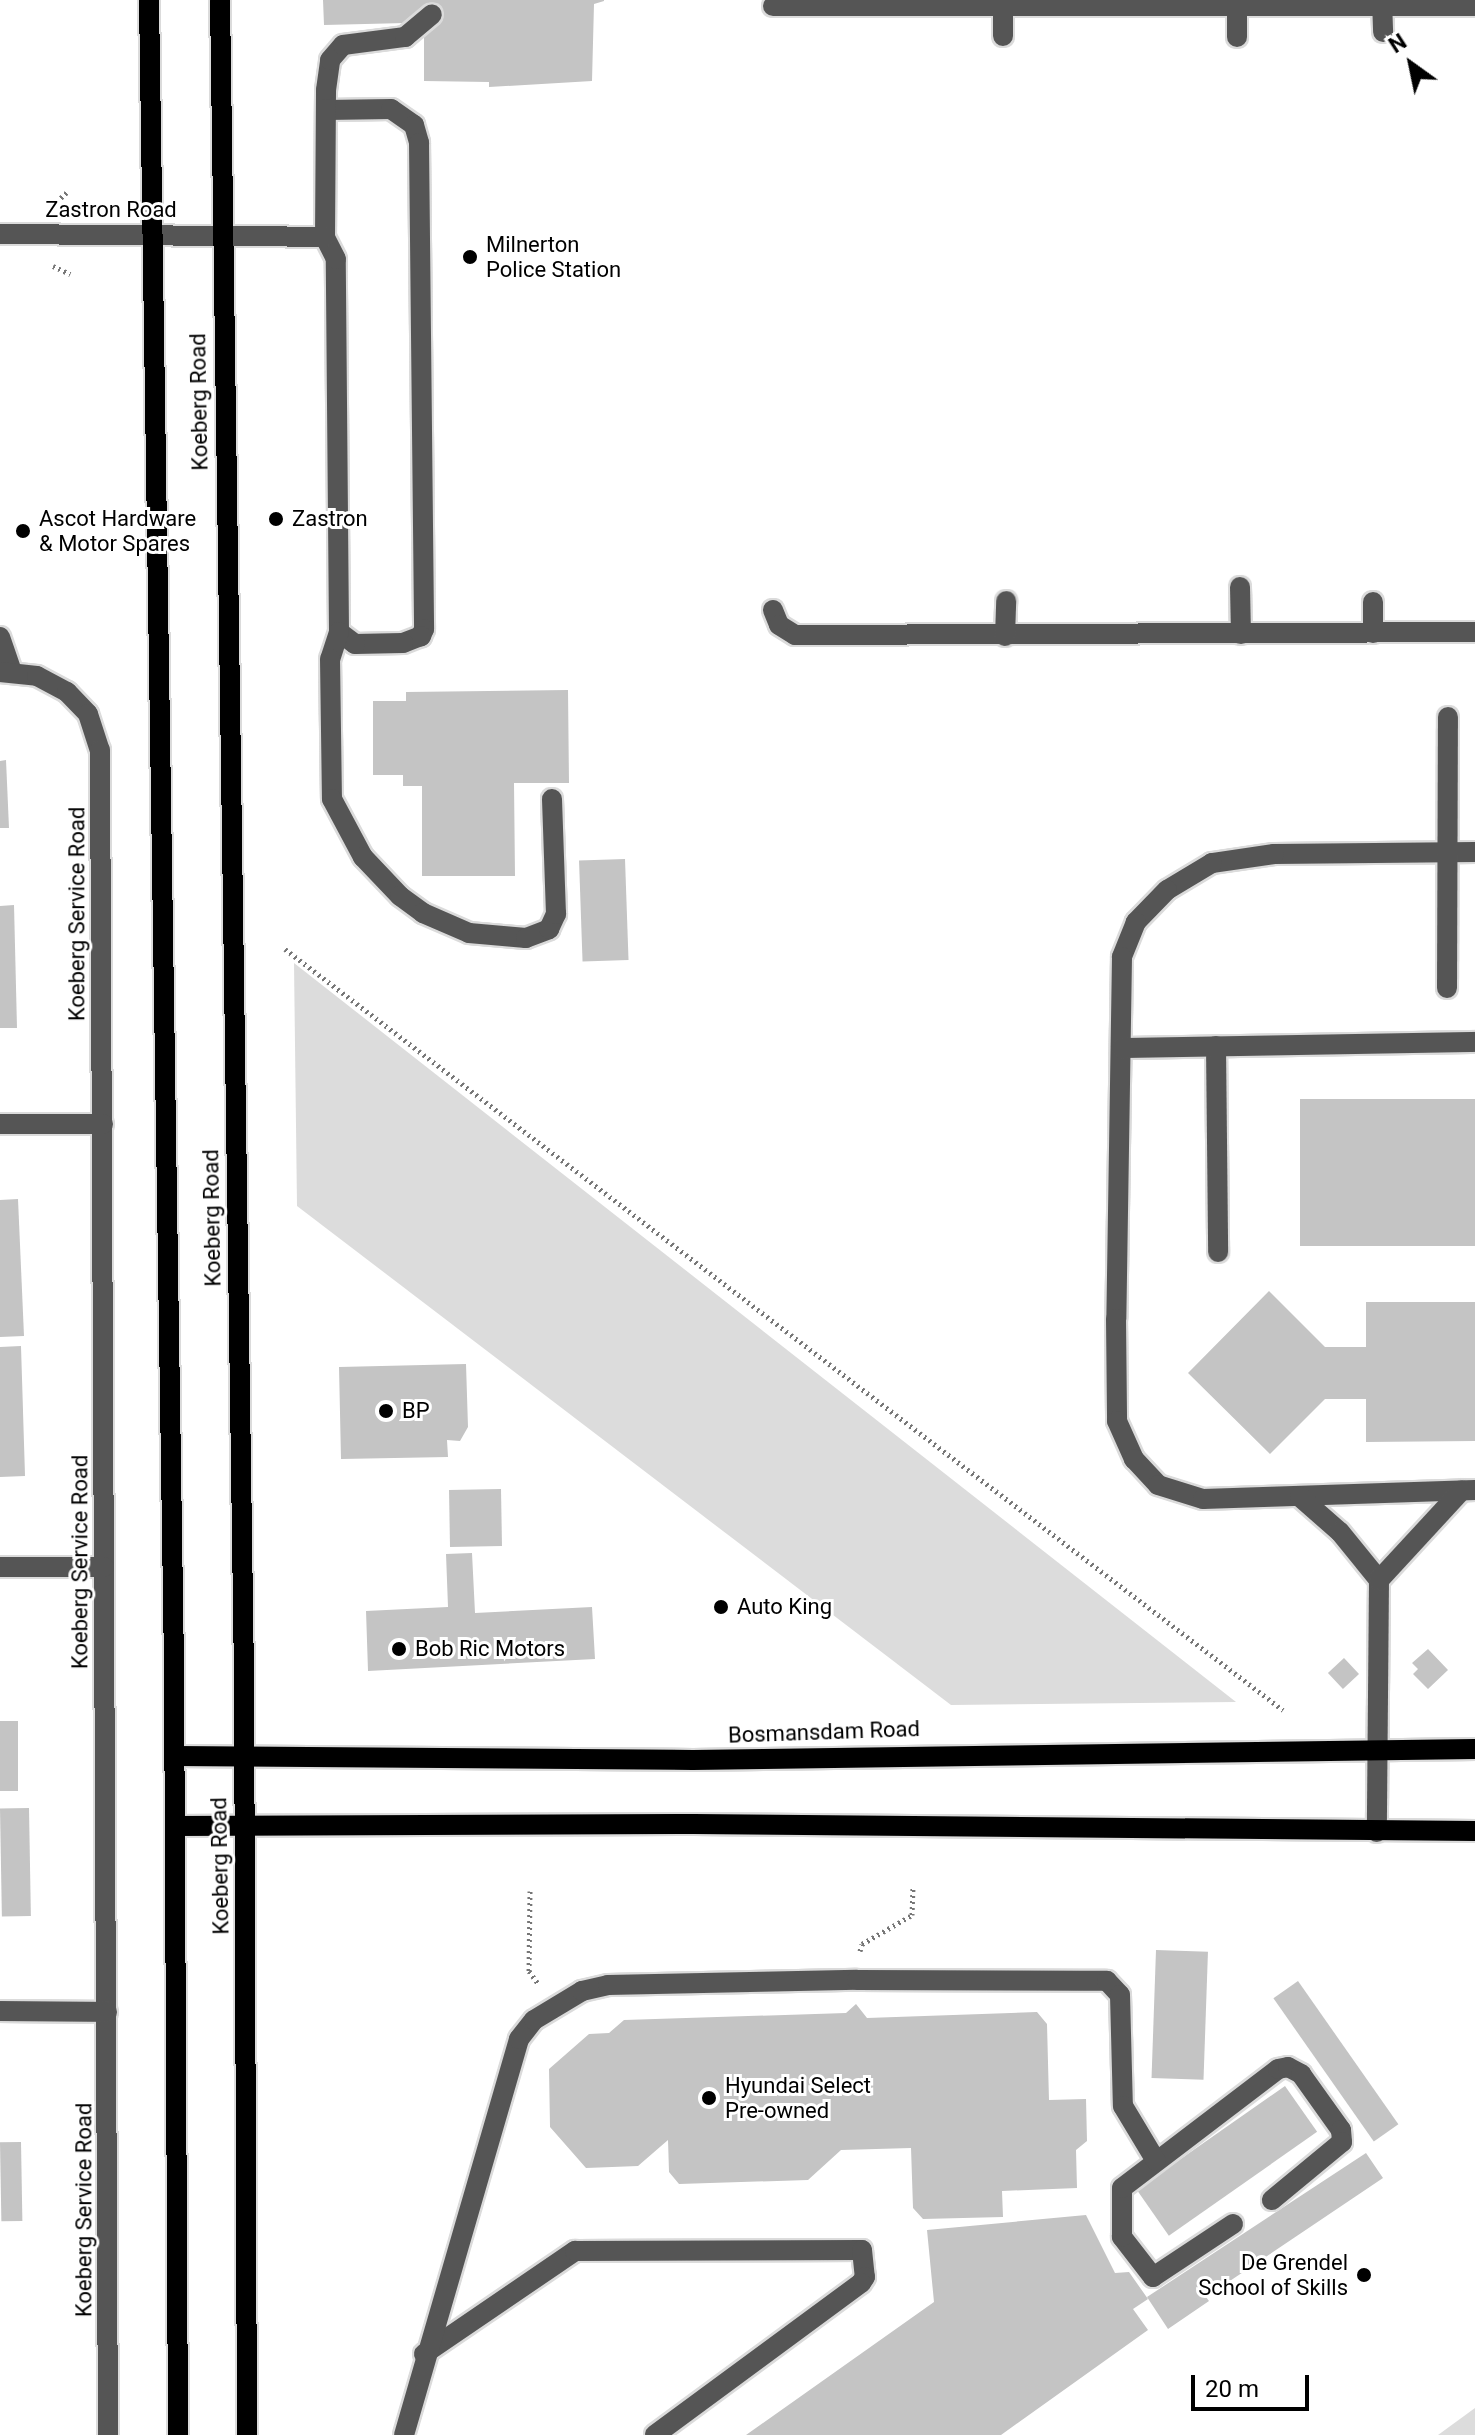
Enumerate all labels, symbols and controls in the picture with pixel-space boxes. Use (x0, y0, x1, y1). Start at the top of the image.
north arrow (1371, 24, 1451, 104)
text: N (1384, 29, 1411, 58)
street label: Zastron Road (45, 197, 177, 223)
place label: Milnerton Police Station (486, 231, 621, 282)
marker: Milnerton Police Station (461, 248, 479, 266)
street label: Koeberg Road (185, 333, 213, 471)
place label: Ascot Hardware & Motor Spares (39, 505, 196, 556)
place label: Zastron (292, 506, 368, 532)
marker: Zastron (267, 510, 285, 528)
marker: Ascot Hardware & Motor Spares (14, 522, 32, 540)
street label: Koeberg Service Road (64, 807, 90, 1021)
street label: Koeberg Road (198, 1149, 226, 1287)
place label: BP (402, 1398, 430, 1424)
marker: BP (377, 1402, 395, 1420)
street label: Koeberg Service Road (67, 1455, 93, 1669)
place label: Auto King (737, 1594, 832, 1620)
marker: Auto King (712, 1598, 730, 1616)
place label: Bob Ric Motors (415, 1636, 565, 1662)
marker: Bob Ric Motors (390, 1640, 408, 1658)
street label: Bosmansdam Road (728, 1715, 920, 1749)
street label: Koeberg Road (206, 1797, 234, 1935)
place label: Hyundai Select Pre-owned (725, 2072, 871, 2124)
marker: Hyundai Select Pre-owned (700, 2089, 718, 2107)
street label: Koeberg Service Road (71, 2103, 97, 2317)
place label: De Grendel School of Skills (1198, 2249, 1348, 2300)
marker: De Grendel School of Skills (1355, 2266, 1373, 2284)
scale bar (1195, 2359, 1313, 2409)
text: 20 m (1205, 2375, 1259, 2403)

